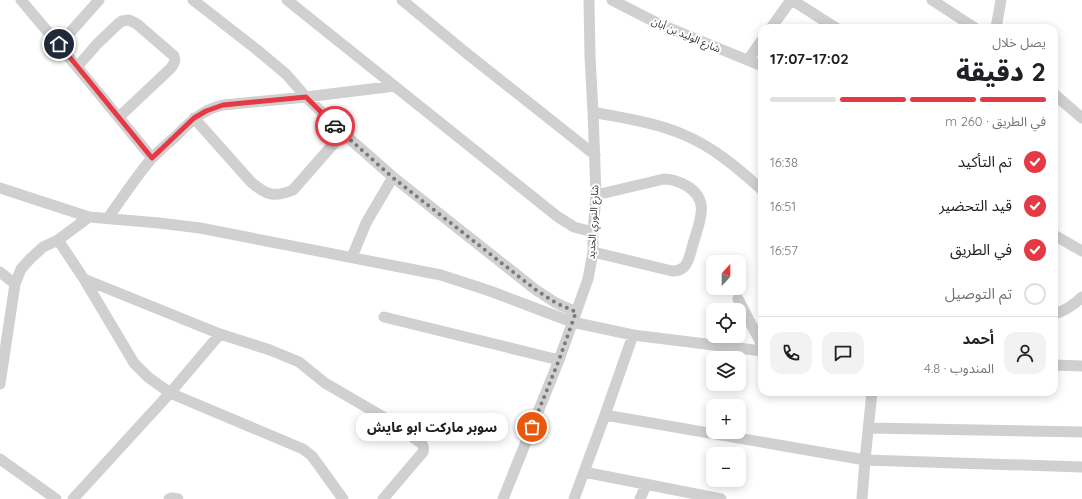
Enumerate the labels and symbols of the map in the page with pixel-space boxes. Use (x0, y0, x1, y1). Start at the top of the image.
street label: شارع الوليد بن أبان (649, 15, 723, 56)
pin (42, 27, 76, 61)
courier (315, 106, 355, 146)
street label: شارع النوري الحديد (585, 184, 603, 260)
north arrow (706, 255, 746, 295)
pin (515, 410, 549, 444)
callout: سوبر ماركت ابو عايش (356, 413, 508, 441)

